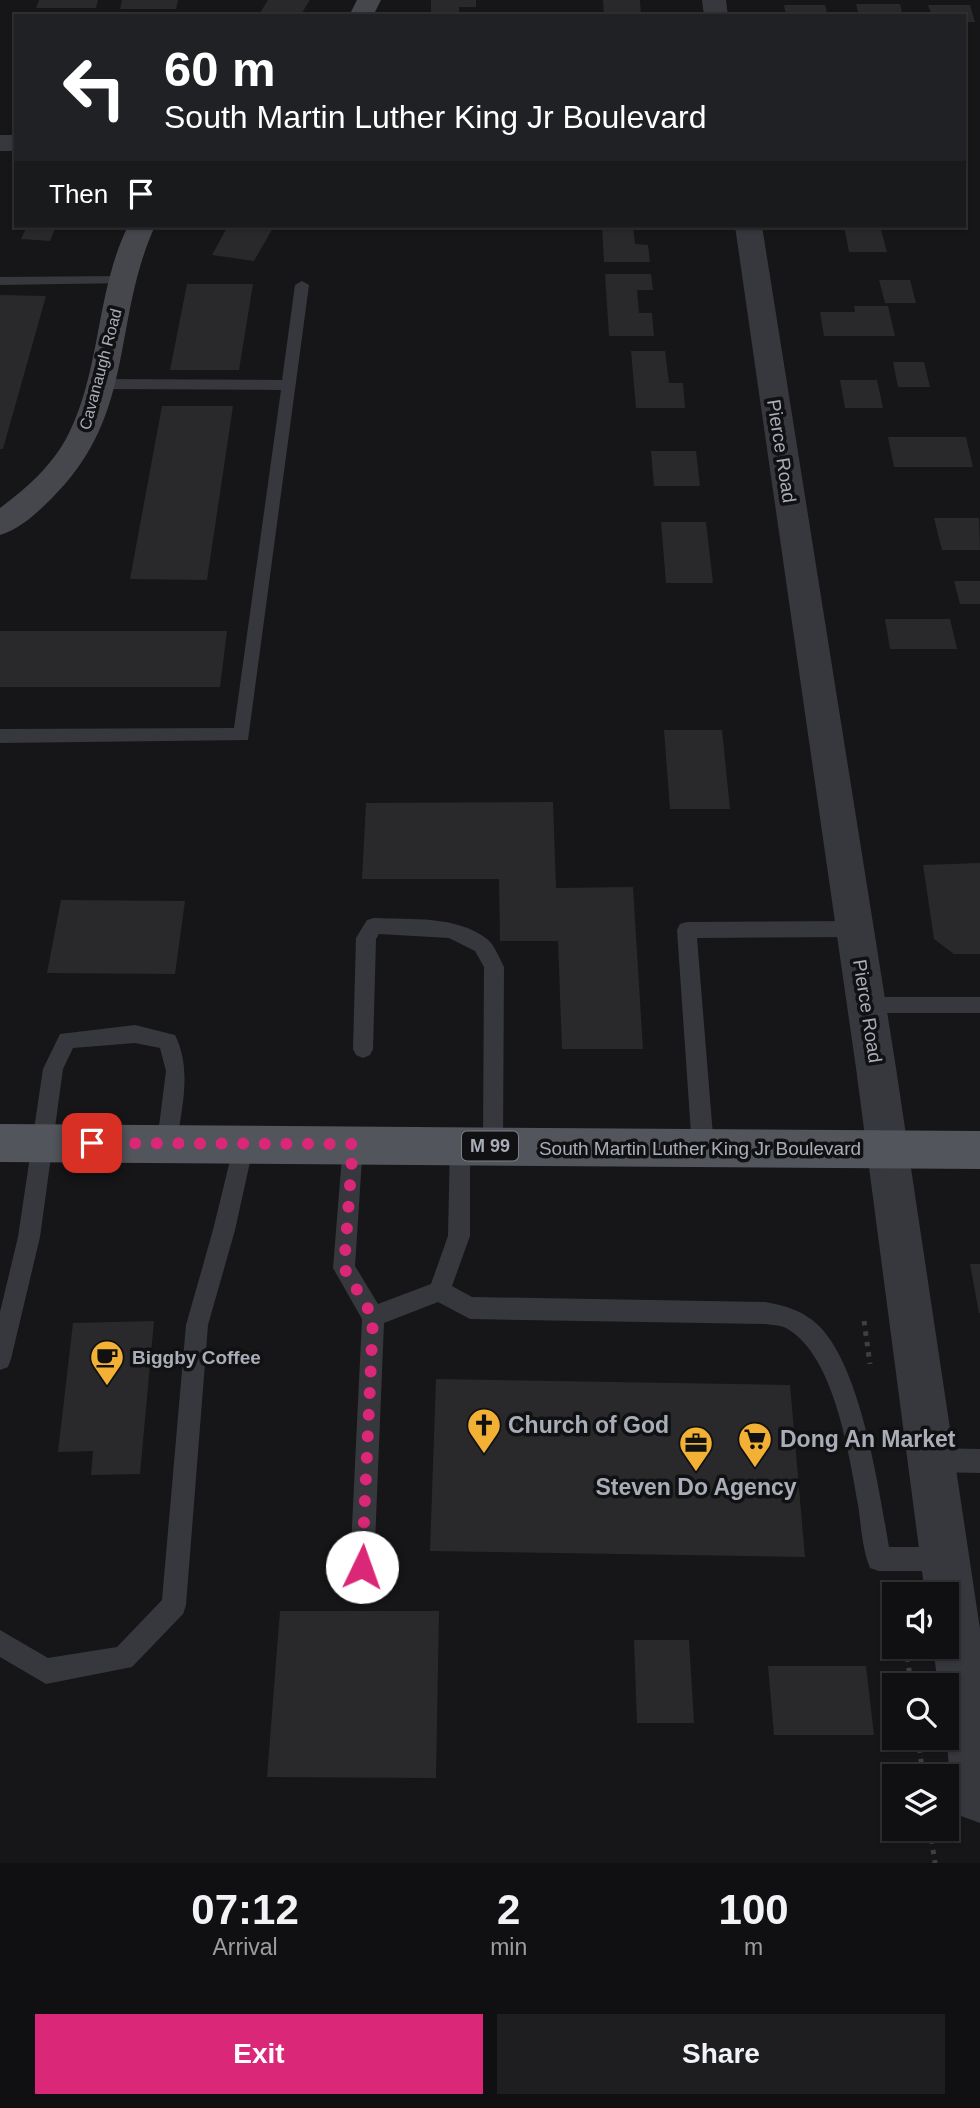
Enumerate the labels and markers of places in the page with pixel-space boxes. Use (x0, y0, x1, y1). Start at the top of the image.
pin (62, 1113, 122, 1173)
cafe icon: Biggby Coffee (88, 1338, 126, 1387)
place label: Biggby Coffee (132, 1347, 261, 1368)
church icon: Church of God (465, 1406, 503, 1455)
place label: Church of God (508, 1412, 669, 1438)
supermarket icon: Dong An Market (736, 1420, 774, 1469)
office icon: Steven Do Agency (677, 1424, 715, 1473)
place label: Dong An Market (780, 1426, 956, 1452)
place label: Steven Do Agency (595, 1474, 797, 1500)

